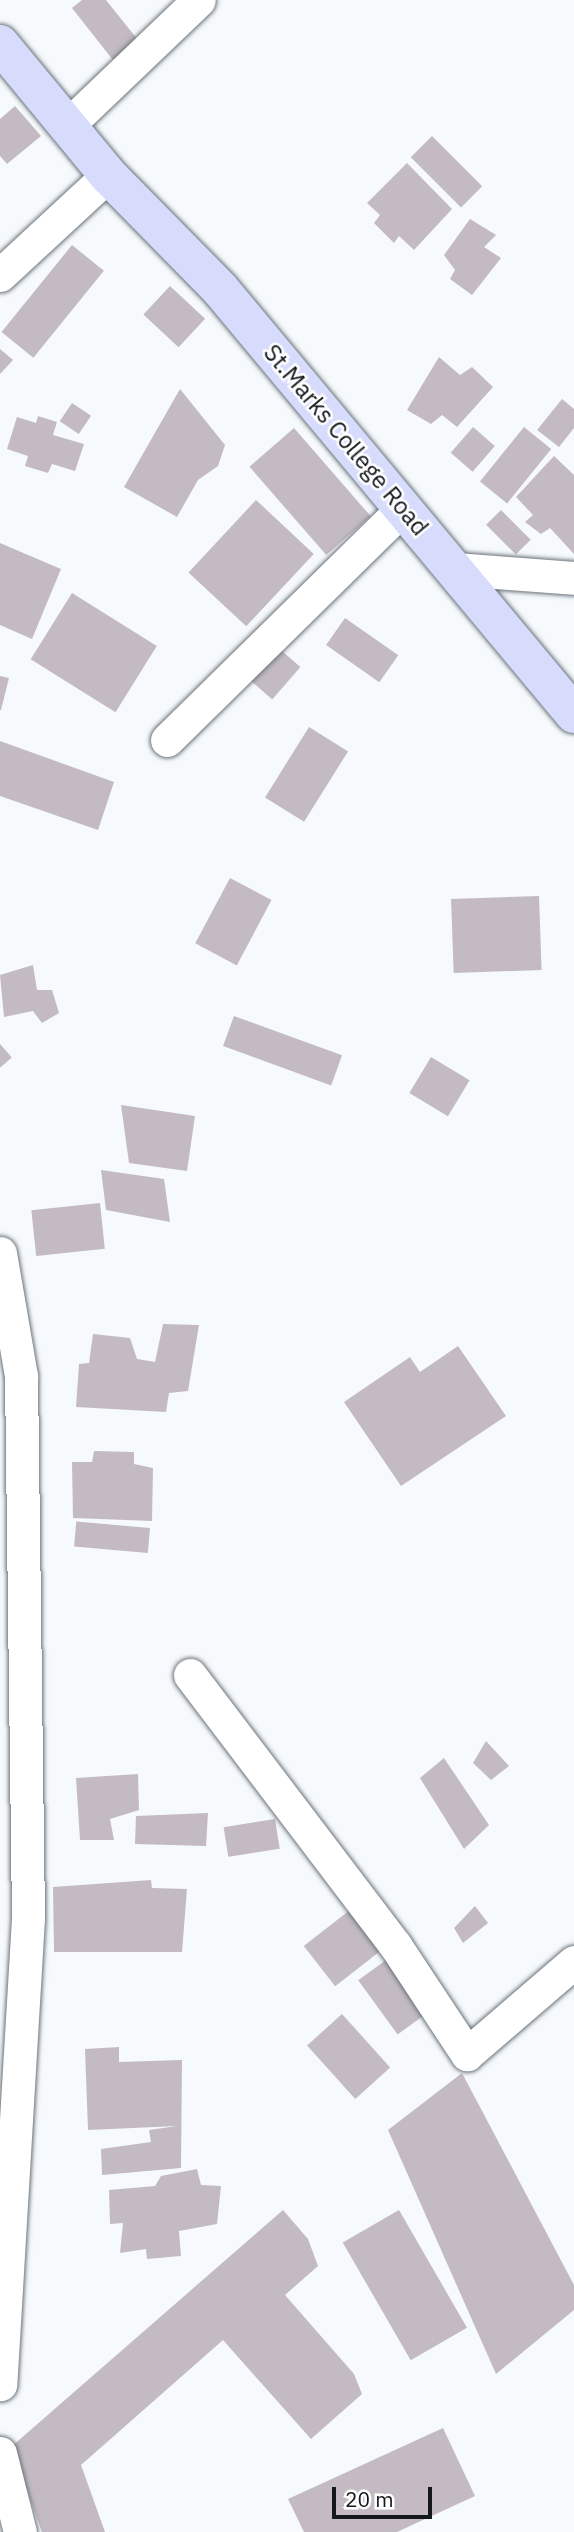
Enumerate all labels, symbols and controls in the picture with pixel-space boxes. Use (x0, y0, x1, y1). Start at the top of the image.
street label: St.Marks College Road (258, 339, 434, 541)
scale bar (336, 2472, 436, 2516)
text: 20 m (345, 2485, 394, 2513)

